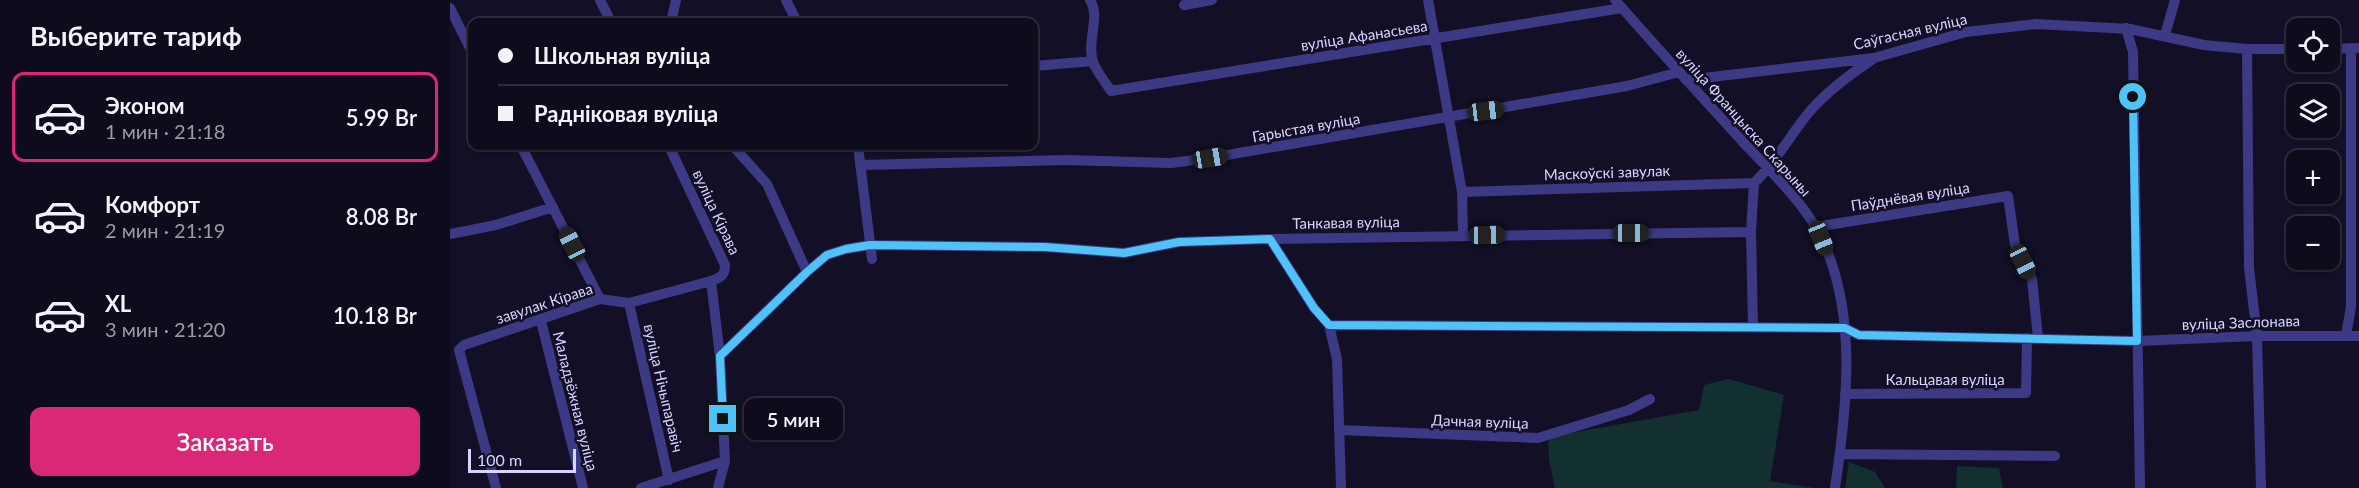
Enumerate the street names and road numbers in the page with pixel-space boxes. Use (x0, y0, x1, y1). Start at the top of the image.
street label: Саўгасная вуліца (1851, 9, 1969, 53)
street label: вуліца Афанасьева (1299, 16, 1429, 54)
street label: вуліца Францыска Скарыны (1673, 44, 1815, 200)
street label: Гарыстая вуліца (1251, 109, 1361, 145)
street label: Маскоўскі завулак (1544, 161, 1671, 183)
street label: вуліца Кірава (690, 167, 744, 257)
street label: Паўднёвая вуліца (1849, 178, 1971, 214)
street label: Танкавая вуліца (1292, 212, 1400, 232)
street label: завулак Кірава (493, 279, 595, 327)
street label: вуліца Заслонава (2182, 311, 2300, 333)
street label: вуліца Нічыпаравіч (640, 322, 688, 454)
street label: Маладзёжная вуліца (550, 329, 602, 473)
street label: Кальцавая вуліца (1885, 370, 2005, 388)
street label: Дачная вуліца (1431, 410, 1529, 432)

